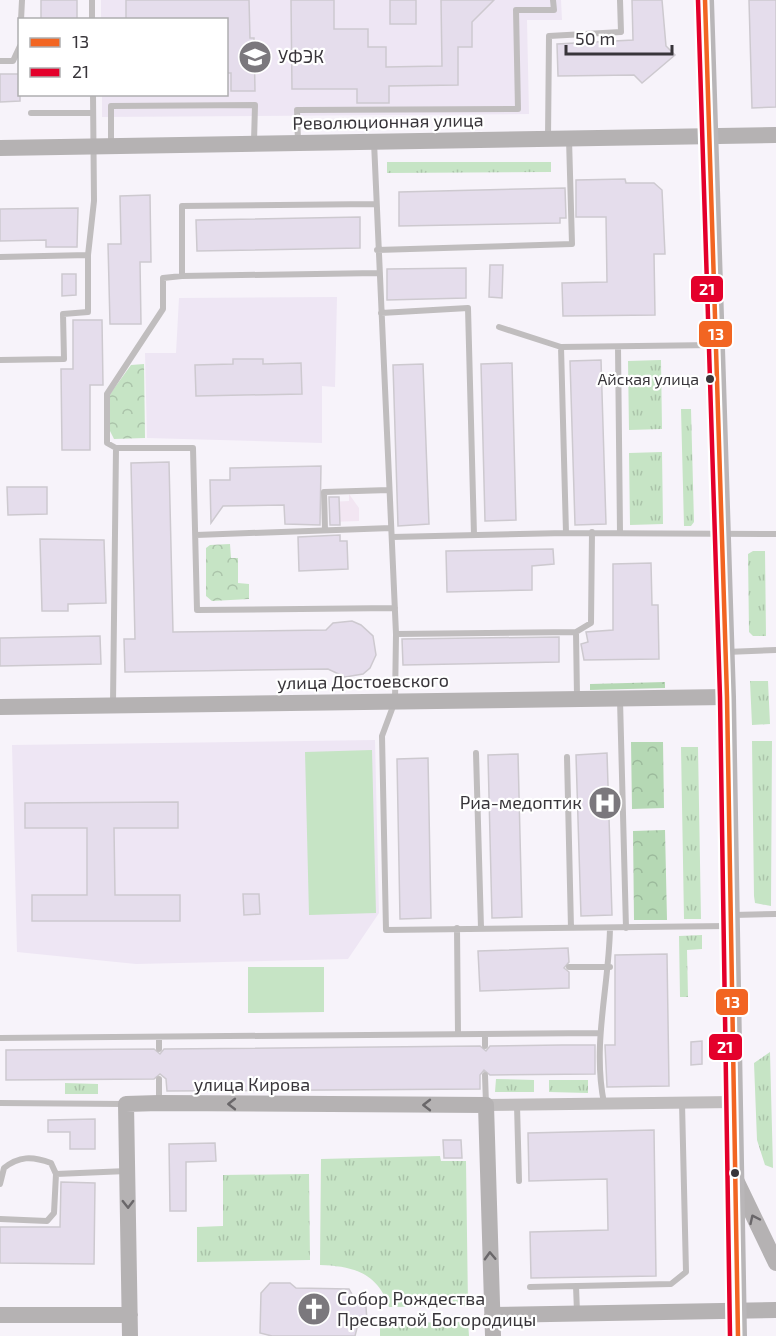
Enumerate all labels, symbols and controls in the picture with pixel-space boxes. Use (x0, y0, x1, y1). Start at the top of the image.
legend (18, 18, 228, 96)
scale bar (566, 18, 672, 56)
text: 50 m (575, 27, 615, 49)
text: 13 (72, 30, 89, 52)
school or university icon: УФЭК (237, 39, 273, 75)
place label: УФЭК (278, 45, 324, 67)
text: 21 (72, 60, 89, 82)
street label: Революционная улица (292, 108, 484, 134)
line badge: 21 (690, 275, 724, 303)
text: 21 (699, 279, 715, 298)
line badge: 13 (698, 320, 733, 348)
text: 13 (708, 324, 724, 343)
place label: Айская улица (597, 369, 699, 389)
marker: Айская улица (704, 373, 716, 385)
street label: улица Достоевского (277, 669, 449, 693)
hospital icon: Риа-медоптик (587, 785, 623, 821)
place label: Риа-медоптик (460, 791, 582, 813)
line badge: 13 (715, 988, 749, 1016)
text: 13 (724, 992, 740, 1011)
line badge: 21 (708, 1033, 743, 1061)
text: 21 (717, 1037, 733, 1056)
street label: улица Кирова (194, 1073, 310, 1095)
one-way arrow (228, 1098, 237, 1110)
one-way arrow (423, 1099, 432, 1111)
unlabelled marker (729, 1167, 741, 1179)
one-way arrow (122, 1200, 134, 1209)
one-way arrow (749, 1214, 761, 1225)
one-way arrow (484, 1252, 496, 1261)
place label: Собор Рождества Пресвятой Богородицы (337, 1287, 536, 1330)
church icon: Собор Рождества Пресвятой Богородицы (296, 1291, 332, 1327)

